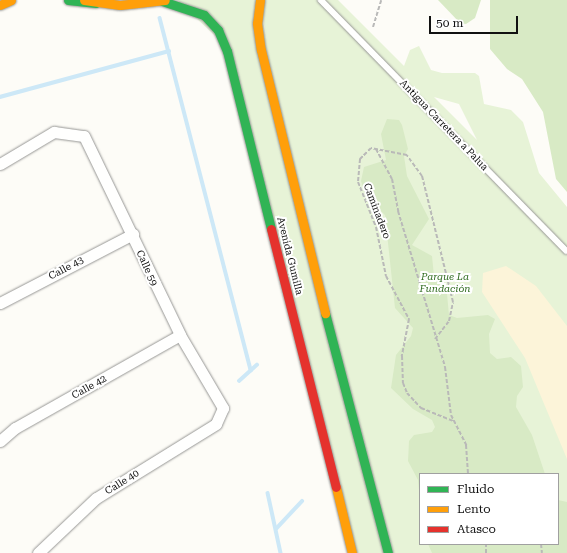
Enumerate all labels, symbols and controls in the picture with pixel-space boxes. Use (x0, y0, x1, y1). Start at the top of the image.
scale bar (431, 8, 520, 34)
text: 50 m (436, 16, 463, 30)
street label: Antigua Carretera a Palua (397, 77, 491, 173)
street label: Caminadero (361, 181, 393, 241)
street label: Avenida Gumilla (275, 216, 305, 296)
street label: Calle 59 (134, 248, 160, 288)
street label: Calle 43 (46, 254, 86, 282)
park label: Parque La Fundación (420, 270, 470, 294)
street label: Calle 42 (69, 373, 109, 401)
street label: Calle 40 (103, 467, 141, 497)
legend (419, 473, 559, 545)
text: Fluido (457, 482, 494, 496)
text: Lento (457, 502, 491, 516)
text: Atasco (457, 522, 496, 536)

